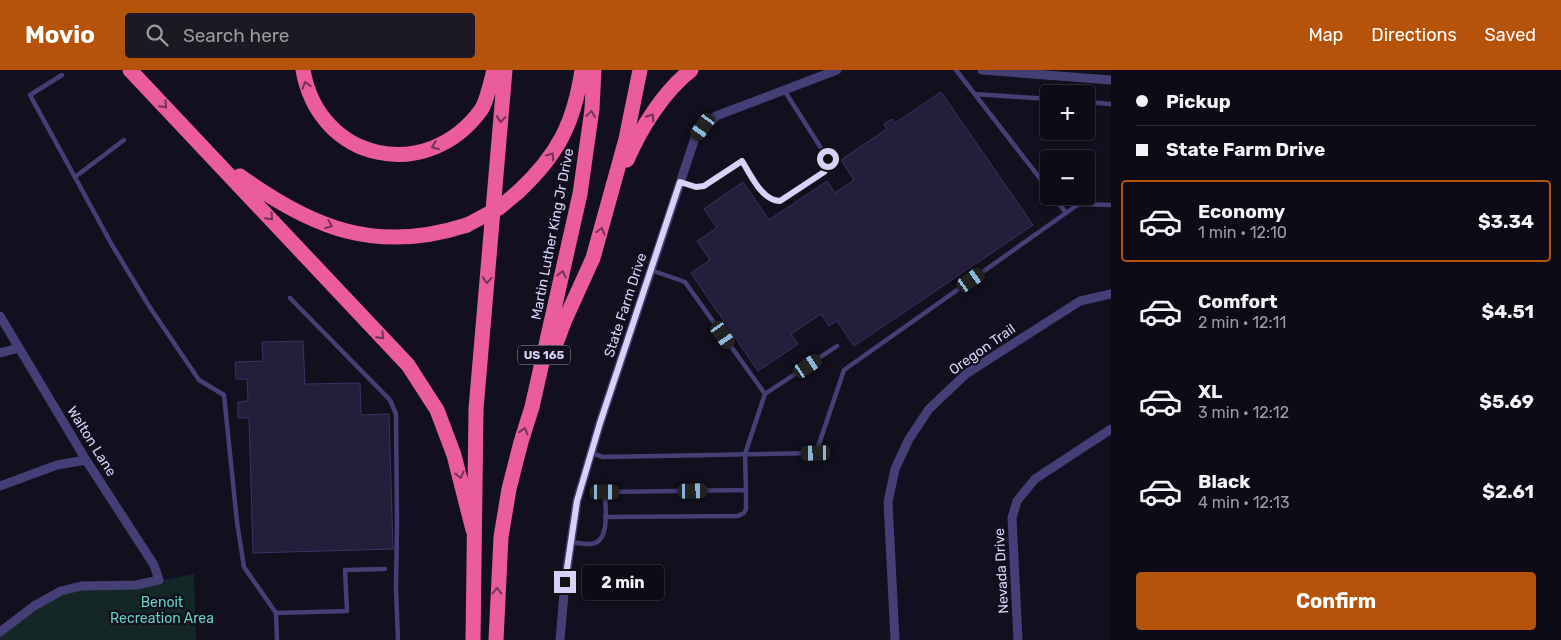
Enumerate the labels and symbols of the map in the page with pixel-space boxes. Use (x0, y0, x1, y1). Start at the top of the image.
one-way arrow (302, 81, 312, 89)
one-way arrow (158, 100, 167, 109)
one-way arrow (586, 110, 596, 118)
car (688, 110, 717, 144)
one-way arrow (644, 113, 654, 122)
one-way arrow (496, 115, 507, 123)
one-way arrow (431, 139, 440, 150)
street label: Martin Luther King Jr Drive (528, 147, 577, 321)
route start (817, 148, 839, 170)
one-way arrow (545, 153, 553, 162)
one-way arrow (264, 212, 273, 221)
one-way arrow (324, 219, 333, 230)
one-way arrow (595, 228, 605, 236)
street label: State Farm Drive (601, 251, 650, 360)
car (954, 265, 987, 295)
one-way arrow (556, 269, 567, 278)
one-way arrow (481, 277, 492, 285)
car (708, 318, 737, 352)
street label: Oregon Trail (946, 320, 1019, 378)
one-way arrow (375, 331, 384, 340)
road number: US 165 (518, 346, 570, 364)
car (791, 351, 824, 381)
street label: Walton Lane (63, 403, 120, 480)
one-way arrow (518, 428, 528, 436)
car (800, 445, 831, 461)
one-way arrow (454, 471, 464, 479)
car (677, 483, 708, 499)
car (590, 485, 620, 500)
street label: Nevada Drive (991, 528, 1012, 614)
callout: 2 min (582, 564, 665, 600)
route end (554, 571, 576, 593)
one-way arrow (492, 587, 503, 595)
park label: Benoit Recreation Area (110, 594, 214, 627)

